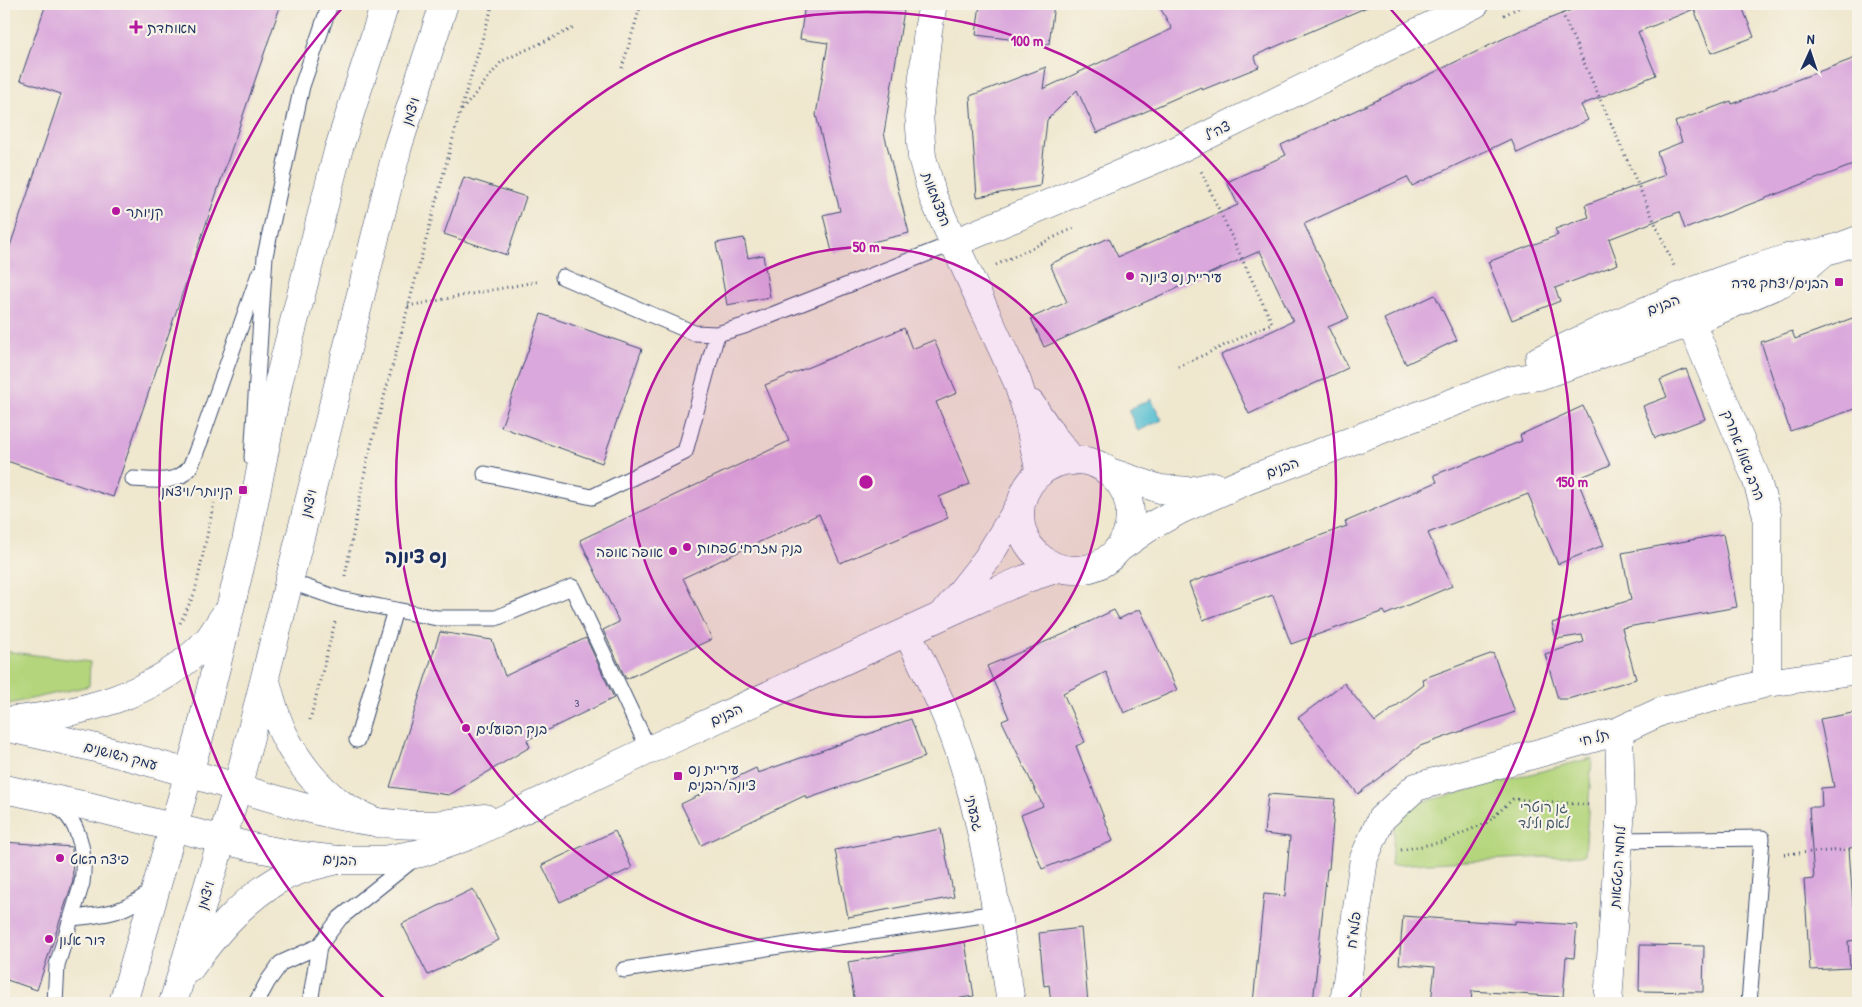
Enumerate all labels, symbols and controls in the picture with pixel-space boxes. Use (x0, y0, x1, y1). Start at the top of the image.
place label: מאוחדת (147, 18, 197, 37)
marker: מאוחדת (129, 20, 143, 34)
north arrow (1784, 28, 1834, 78)
text: N (1806, 29, 1815, 48)
text: 100 m (1011, 30, 1043, 51)
street label: ויצמן (397, 94, 423, 128)
street label: צה"ל (1201, 116, 1233, 144)
street label: העצמאות (918, 168, 956, 229)
place label: קניותר (126, 202, 164, 221)
marker: קניותר (110, 205, 122, 217)
text: 50 m (853, 236, 879, 257)
place label: עיריית נס ציונה (1140, 267, 1222, 286)
marker: עיריית נס ציונה (1124, 270, 1136, 282)
place label: הבנים/יצחק שדה (1731, 273, 1829, 292)
marker: הבנים/יצחק שדה (1833, 276, 1845, 288)
street label: הבנים (1644, 289, 1682, 319)
street label: הרב שאול אחרק (1718, 407, 1770, 503)
street label: הבנים (1263, 452, 1301, 482)
text: 150 m (1556, 471, 1588, 492)
centre of rings (857, 473, 875, 491)
place label: קניותר/ויצמן (161, 481, 233, 500)
marker: קניותר/ויצמן (237, 484, 249, 496)
street label: ויצמן (295, 487, 321, 519)
place label: בנק מזרחי טפחות (697, 538, 802, 557)
marker: בנק מזרחי טפחות (681, 541, 693, 553)
place label: אופה אופה (596, 542, 663, 561)
district label: נס ציונה (385, 543, 447, 569)
marker: אופה אופה (667, 545, 679, 557)
house number: 3 (575, 696, 580, 710)
street label: הבנים (706, 698, 746, 730)
place label: בנק הפועלים (476, 719, 547, 738)
marker: בנק הפועלים (460, 722, 472, 734)
street label: תל חי (1577, 724, 1611, 750)
street label: עמק השושנים (82, 736, 160, 774)
place label: עיריית נס ציונה/הבנים (688, 759, 756, 794)
marker: עיריית נס ציונה/הבנים (672, 770, 684, 782)
street label: גבעתי (962, 793, 988, 833)
park label: גן רוטרי לאם ולילד (1518, 797, 1570, 832)
street label: לוחמי הגטאות (1605, 825, 1629, 910)
place label: פיצה האט (70, 849, 129, 868)
street label: הבנים (322, 849, 358, 869)
marker: פיצה האט (54, 852, 66, 864)
street label: ויצמן (192, 879, 218, 911)
street label: פלמ"ח (1341, 910, 1365, 950)
place label: דור אלון (59, 930, 106, 949)
marker: דור אלון (43, 933, 55, 945)

